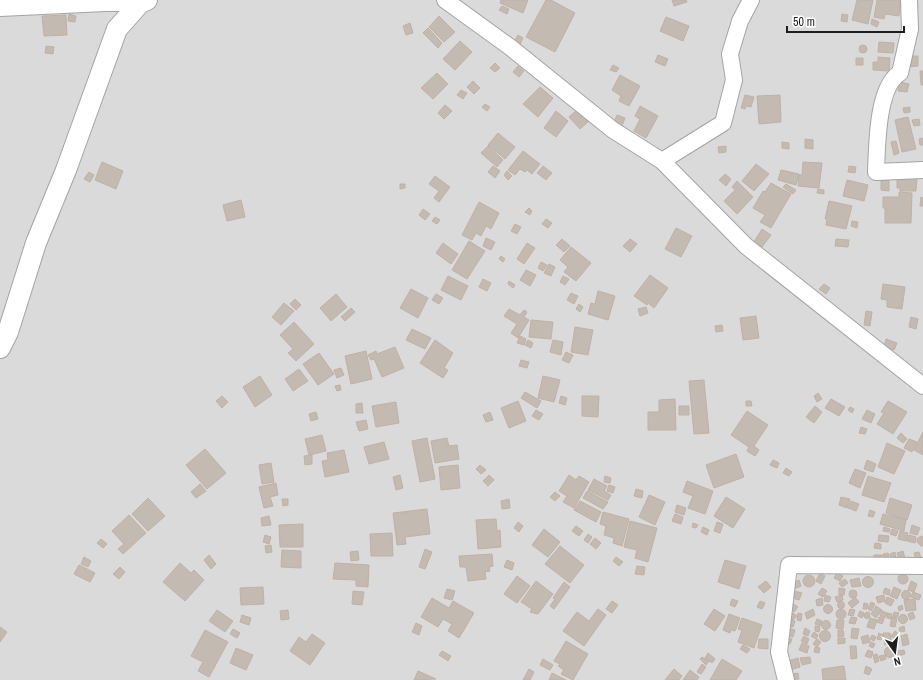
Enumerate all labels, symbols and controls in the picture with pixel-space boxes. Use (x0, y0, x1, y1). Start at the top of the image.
scale bar (787, 8, 904, 34)
text: 50 m (793, 14, 815, 30)
north arrow (875, 632, 915, 672)
text: N (893, 654, 902, 669)

